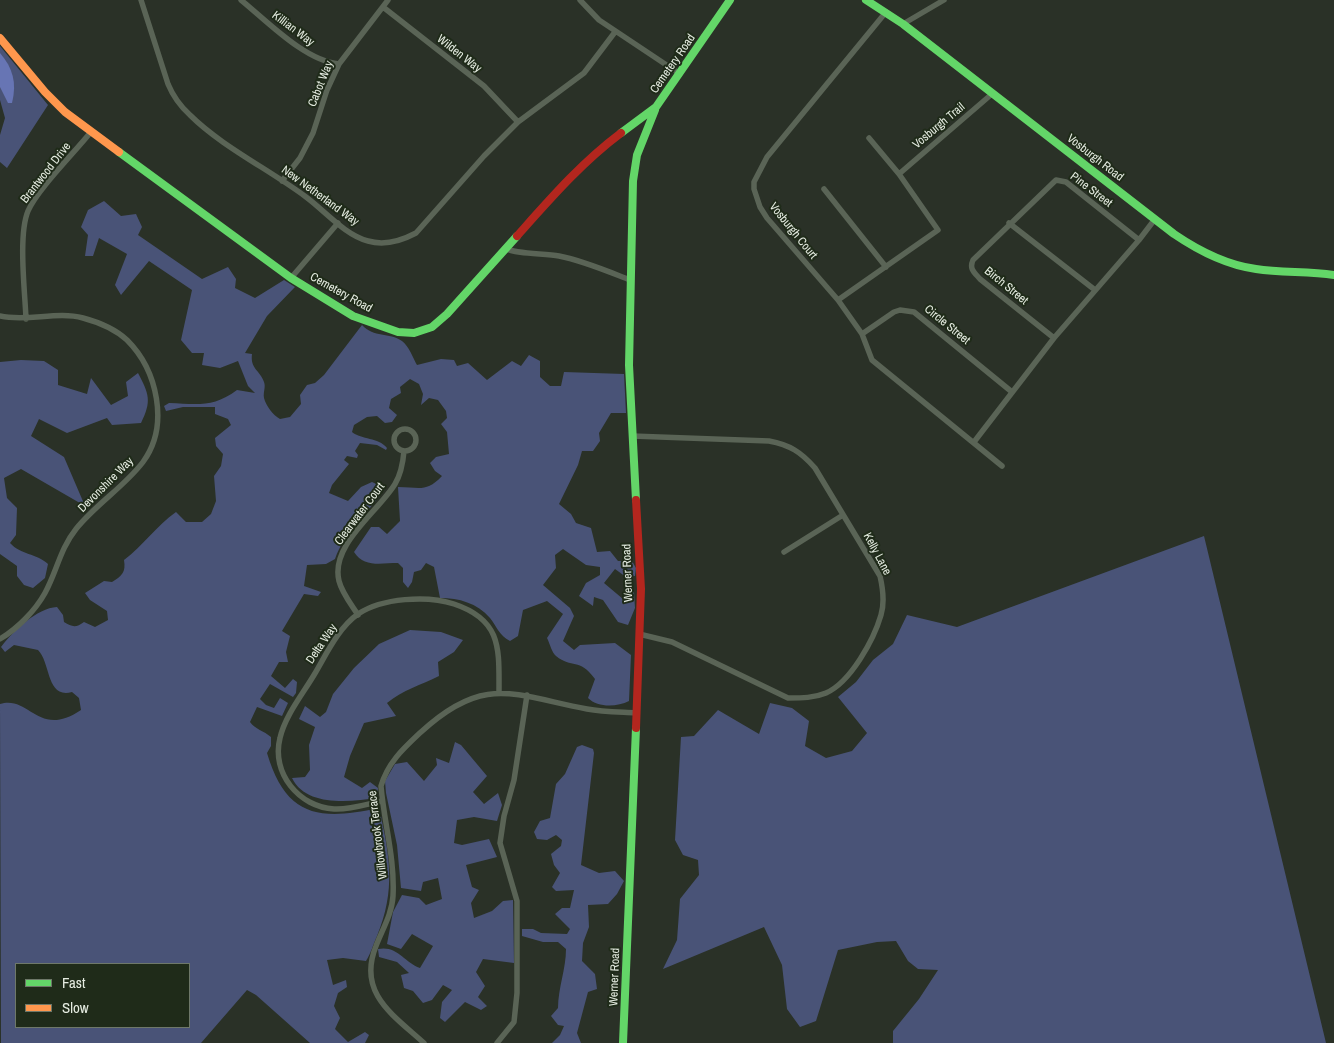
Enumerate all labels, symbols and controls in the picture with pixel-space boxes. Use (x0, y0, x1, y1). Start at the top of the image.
street label: Killian Way (269, 8, 317, 50)
street label: Wilden Way (434, 32, 484, 76)
street label: Cemetery Road (647, 32, 699, 96)
street label: Cabot Way (305, 59, 337, 109)
street label: Vosburgh Trail (910, 100, 968, 152)
street label: Vosburgh Road (1064, 131, 1126, 185)
street label: Brantwood Drive (18, 140, 74, 206)
street label: New Netherland Way (278, 163, 362, 229)
street label: Pine Street (1067, 169, 1115, 211)
street label: Vosburgh Court (766, 200, 820, 262)
street label: Birch Street (981, 264, 1031, 308)
street label: Cemetery Road (307, 270, 375, 316)
street label: Circle Street (921, 302, 973, 348)
street label: Devonshire Way (75, 454, 137, 516)
street label: Clearwater Court (332, 480, 388, 548)
street label: Kelly Lane (860, 530, 894, 578)
street label: Werner Road (620, 544, 636, 602)
street label: Delta Way (303, 621, 341, 667)
street label: Willowbrook Terrace (365, 790, 391, 880)
street label: Werner Road (607, 948, 623, 1006)
legend (15, 963, 190, 1028)
text: Fast (62, 972, 85, 993)
text: Slow (62, 997, 89, 1018)

